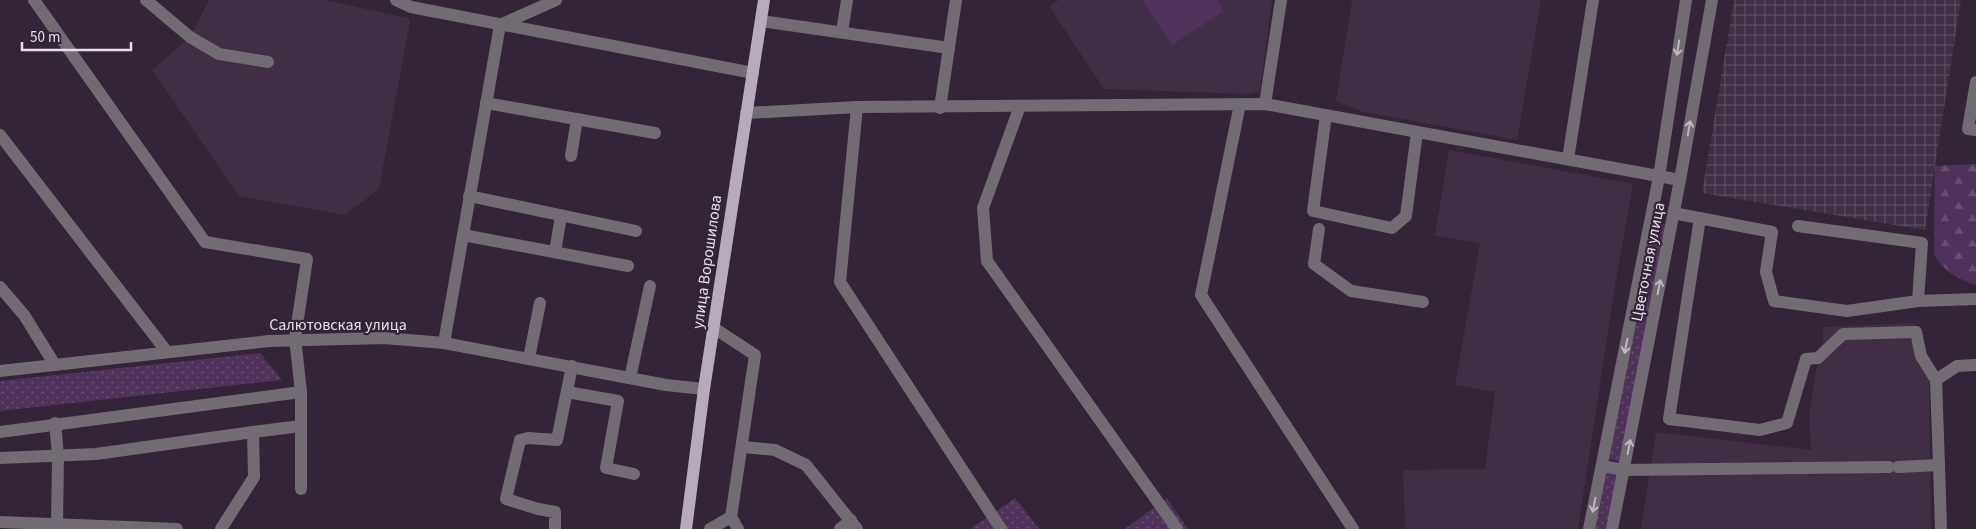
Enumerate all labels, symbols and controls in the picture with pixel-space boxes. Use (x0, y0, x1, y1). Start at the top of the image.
scale bar (22, 20, 131, 52)
text: 50 m (30, 27, 60, 48)
one-way arrow (1673, 40, 1683, 56)
one-way arrow (1685, 120, 1695, 136)
street label: улица Ворошилова (687, 194, 727, 330)
street label: Цветочная улица (1626, 201, 1670, 323)
one-way arrow (1655, 280, 1664, 296)
street label: Салютовская улица (269, 314, 407, 336)
one-way arrow (1620, 338, 1630, 354)
one-way arrow (1624, 439, 1634, 455)
one-way arrow (1589, 497, 1598, 513)

